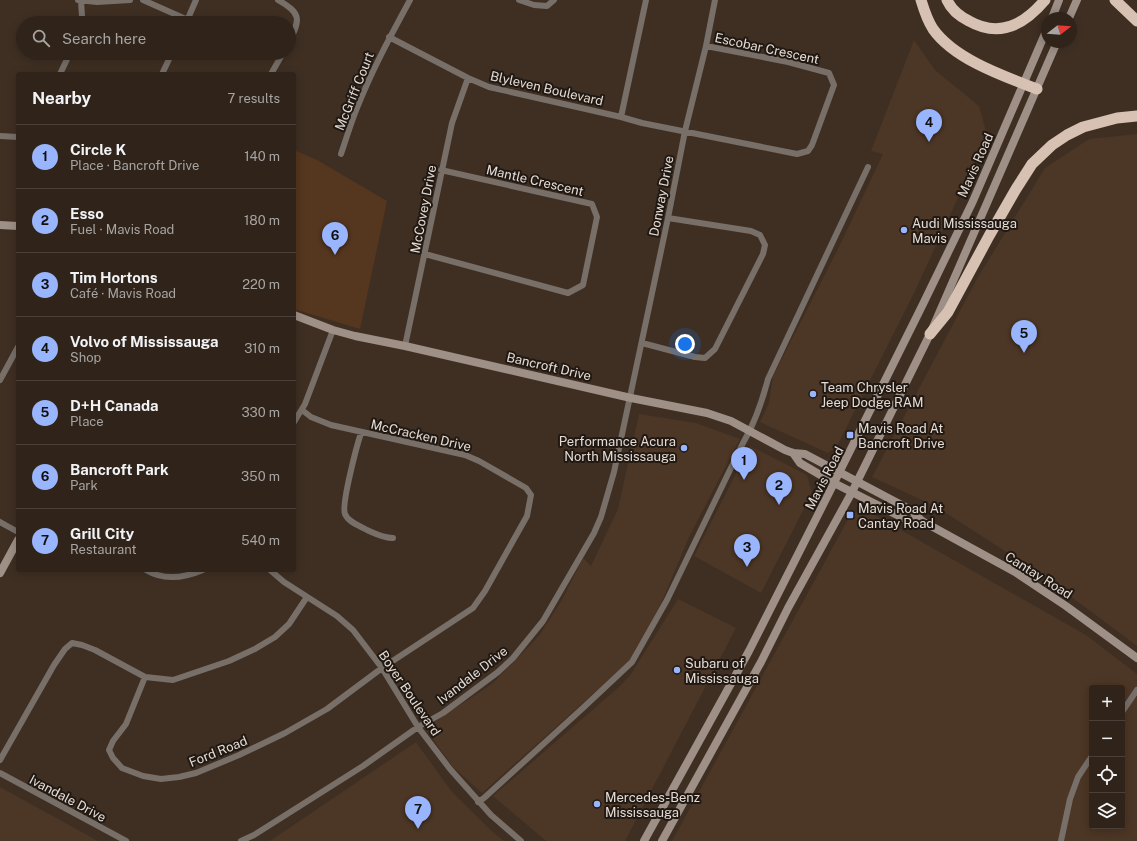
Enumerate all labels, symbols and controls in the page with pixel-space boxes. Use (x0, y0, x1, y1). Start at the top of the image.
north arrow (1041, 12, 1077, 48)
search box (16, 16, 296, 60)
icon: search (30, 27, 52, 49)
text: Search here (62, 30, 146, 47)
street label: Escobar Crescent (713, 30, 821, 67)
street label: McGriff Court (332, 50, 377, 133)
street label: Blyleven Boulevard (489, 68, 605, 109)
text: Nearby (32, 88, 91, 108)
text: 7 results (227, 91, 280, 106)
pin: 4 (916, 109, 942, 142)
street label: Mavis Road (955, 131, 996, 200)
text: Circle K (70, 141, 126, 158)
text: 1 (42, 149, 48, 164)
text: 140 m (244, 149, 280, 164)
street label: Donway Drive (646, 155, 677, 238)
text: Place · Bancroft Drive (70, 158, 199, 173)
street label: Mantle Crescent (485, 162, 585, 199)
street label: McCovey Drive (408, 164, 439, 254)
text: Esso (70, 205, 104, 222)
text: 2 (41, 213, 49, 228)
text: 180 m (244, 213, 280, 228)
place label: Audi Mississauga Mavis (912, 216, 1017, 246)
text: Fuel · Mavis Road (70, 222, 174, 237)
pin: 6 (322, 222, 348, 255)
marker: Audi Mississauga Mavis (899, 225, 909, 235)
text: Tim Hortons (70, 269, 158, 286)
text: 3 (41, 277, 49, 292)
text: 220 m (242, 277, 280, 292)
text: Café · Mavis Road (70, 286, 176, 301)
pin: 5 (1011, 320, 1037, 353)
text: Volvo of Mississauga (70, 333, 219, 350)
your location (675, 334, 695, 354)
text: 4 (41, 341, 49, 356)
text: 310 m (244, 341, 280, 356)
street label: Bancroft Drive (505, 349, 593, 384)
text: Shop (70, 350, 101, 365)
place label: Team Chrysler Jeep Dodge RAM (821, 380, 924, 410)
marker: Team Chrysler Jeep Dodge RAM (808, 389, 818, 399)
text: D+H Canada (70, 397, 159, 414)
text: 5 (41, 405, 49, 420)
text: 330 m (241, 405, 280, 420)
text: Place (70, 414, 104, 429)
street label: McCracken Drive (369, 417, 473, 454)
place label: Mavis Road At Bancroft Drive (858, 421, 945, 451)
marker: Mavis Road At Bancroft Drive (845, 430, 855, 440)
place label: Performance Acura North Mississauga (559, 434, 676, 464)
marker: Performance Acura North Mississauga (679, 443, 689, 453)
street label: Mavis Road (802, 444, 847, 512)
pin: 1 (731, 447, 757, 480)
text: Bancroft Park (70, 461, 169, 478)
text: 6 (41, 469, 49, 484)
text: 350 m (241, 469, 280, 484)
pin: 2 (766, 472, 792, 505)
text: Park (70, 478, 98, 493)
place label: Mavis Road At Cantay Road (858, 501, 943, 531)
marker: Mavis Road At Cantay Road (845, 510, 855, 520)
text: Grill City (70, 525, 134, 542)
text: 7 (41, 533, 49, 548)
text: 540 m (241, 533, 280, 548)
pin: 3 (734, 534, 760, 567)
text: Restaurant (70, 542, 136, 557)
street label: Cantay Road (1002, 549, 1075, 602)
street label: Ivandale Drive (434, 643, 510, 707)
street label: Boyer Boulevard (376, 648, 444, 739)
place label: Subaru of Mississauga (685, 656, 759, 686)
marker: Subaru of Mississauga (672, 665, 682, 675)
map controls (1089, 685, 1125, 829)
button: + (1089, 685, 1125, 721)
button: − (1089, 721, 1125, 757)
street label: Ford Road (187, 733, 250, 770)
button: locate (1089, 757, 1125, 793)
street label: Ivandale Drive (27, 772, 109, 825)
place label: Mercedes-Benz Mississauga (605, 790, 700, 820)
button: layers (1089, 793, 1125, 829)
pin: 7 (405, 796, 431, 829)
marker: Mercedes-Benz Mississauga (592, 799, 602, 809)

